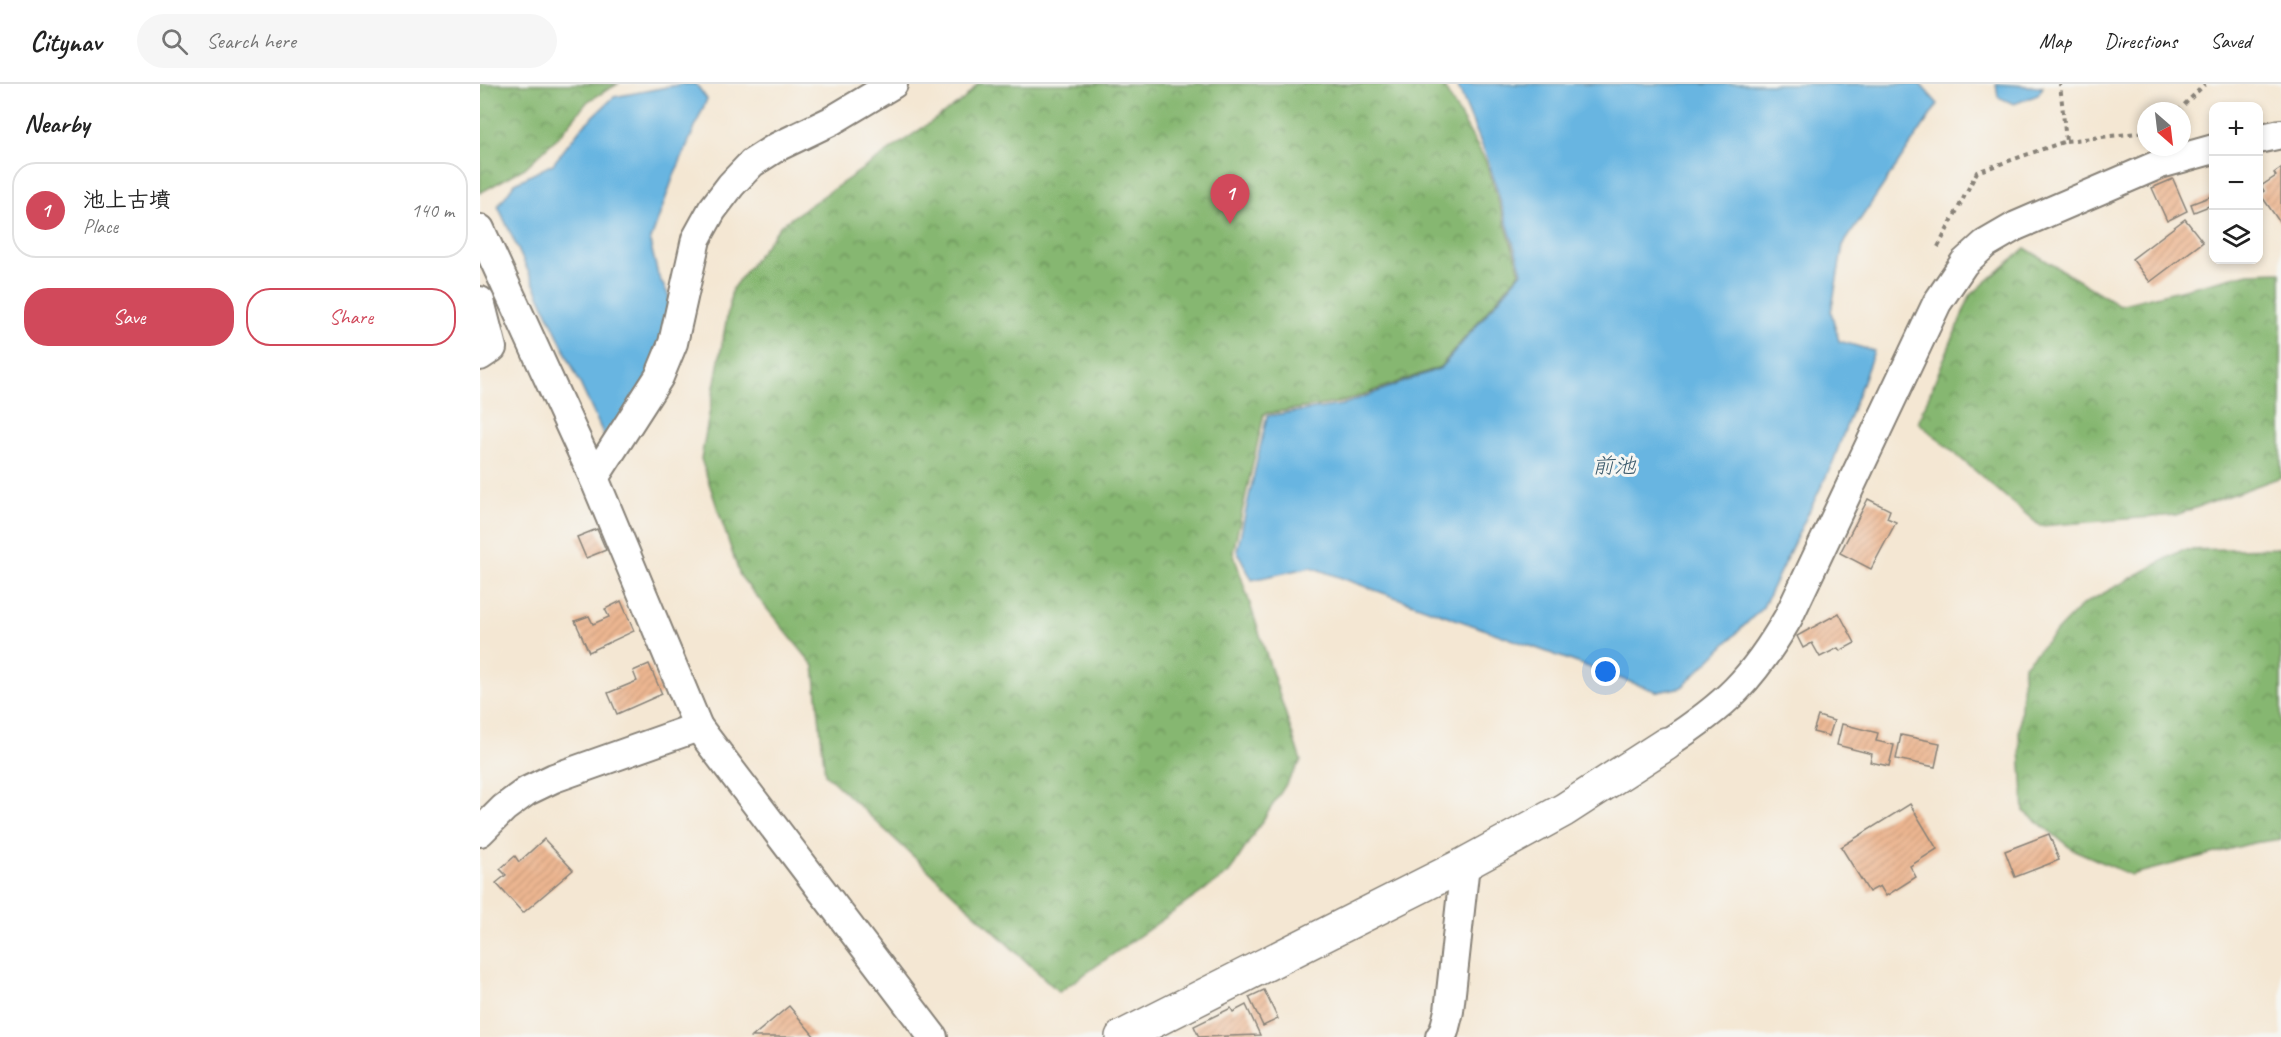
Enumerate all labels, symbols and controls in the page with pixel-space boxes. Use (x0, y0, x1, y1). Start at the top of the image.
search box (137, 14, 557, 68)
text: Citynav (30, 24, 101, 59)
icon: search (158, 25, 191, 58)
text: Search here (206, 27, 296, 55)
text: Map (2039, 28, 2071, 54)
text: Directions (2104, 28, 2177, 54)
text: Saved (2210, 28, 2251, 54)
north arrow (2137, 102, 2191, 156)
map controls (2209, 102, 2263, 264)
button: + (2209, 102, 2263, 156)
text: Nearby (24, 107, 89, 140)
button: − (2209, 156, 2263, 210)
pin: 1 (1210, 174, 1250, 224)
text: 池上古墳 (83, 186, 171, 214)
text: 1 (41, 198, 50, 223)
text: 140 m (411, 198, 454, 223)
button: layers (2209, 210, 2263, 264)
text: Place (83, 214, 118, 239)
button: Save (24, 288, 234, 346)
button: Share (246, 288, 456, 346)
water label: 前池 (1592, 452, 1637, 480)
your location (1591, 657, 1620, 686)

